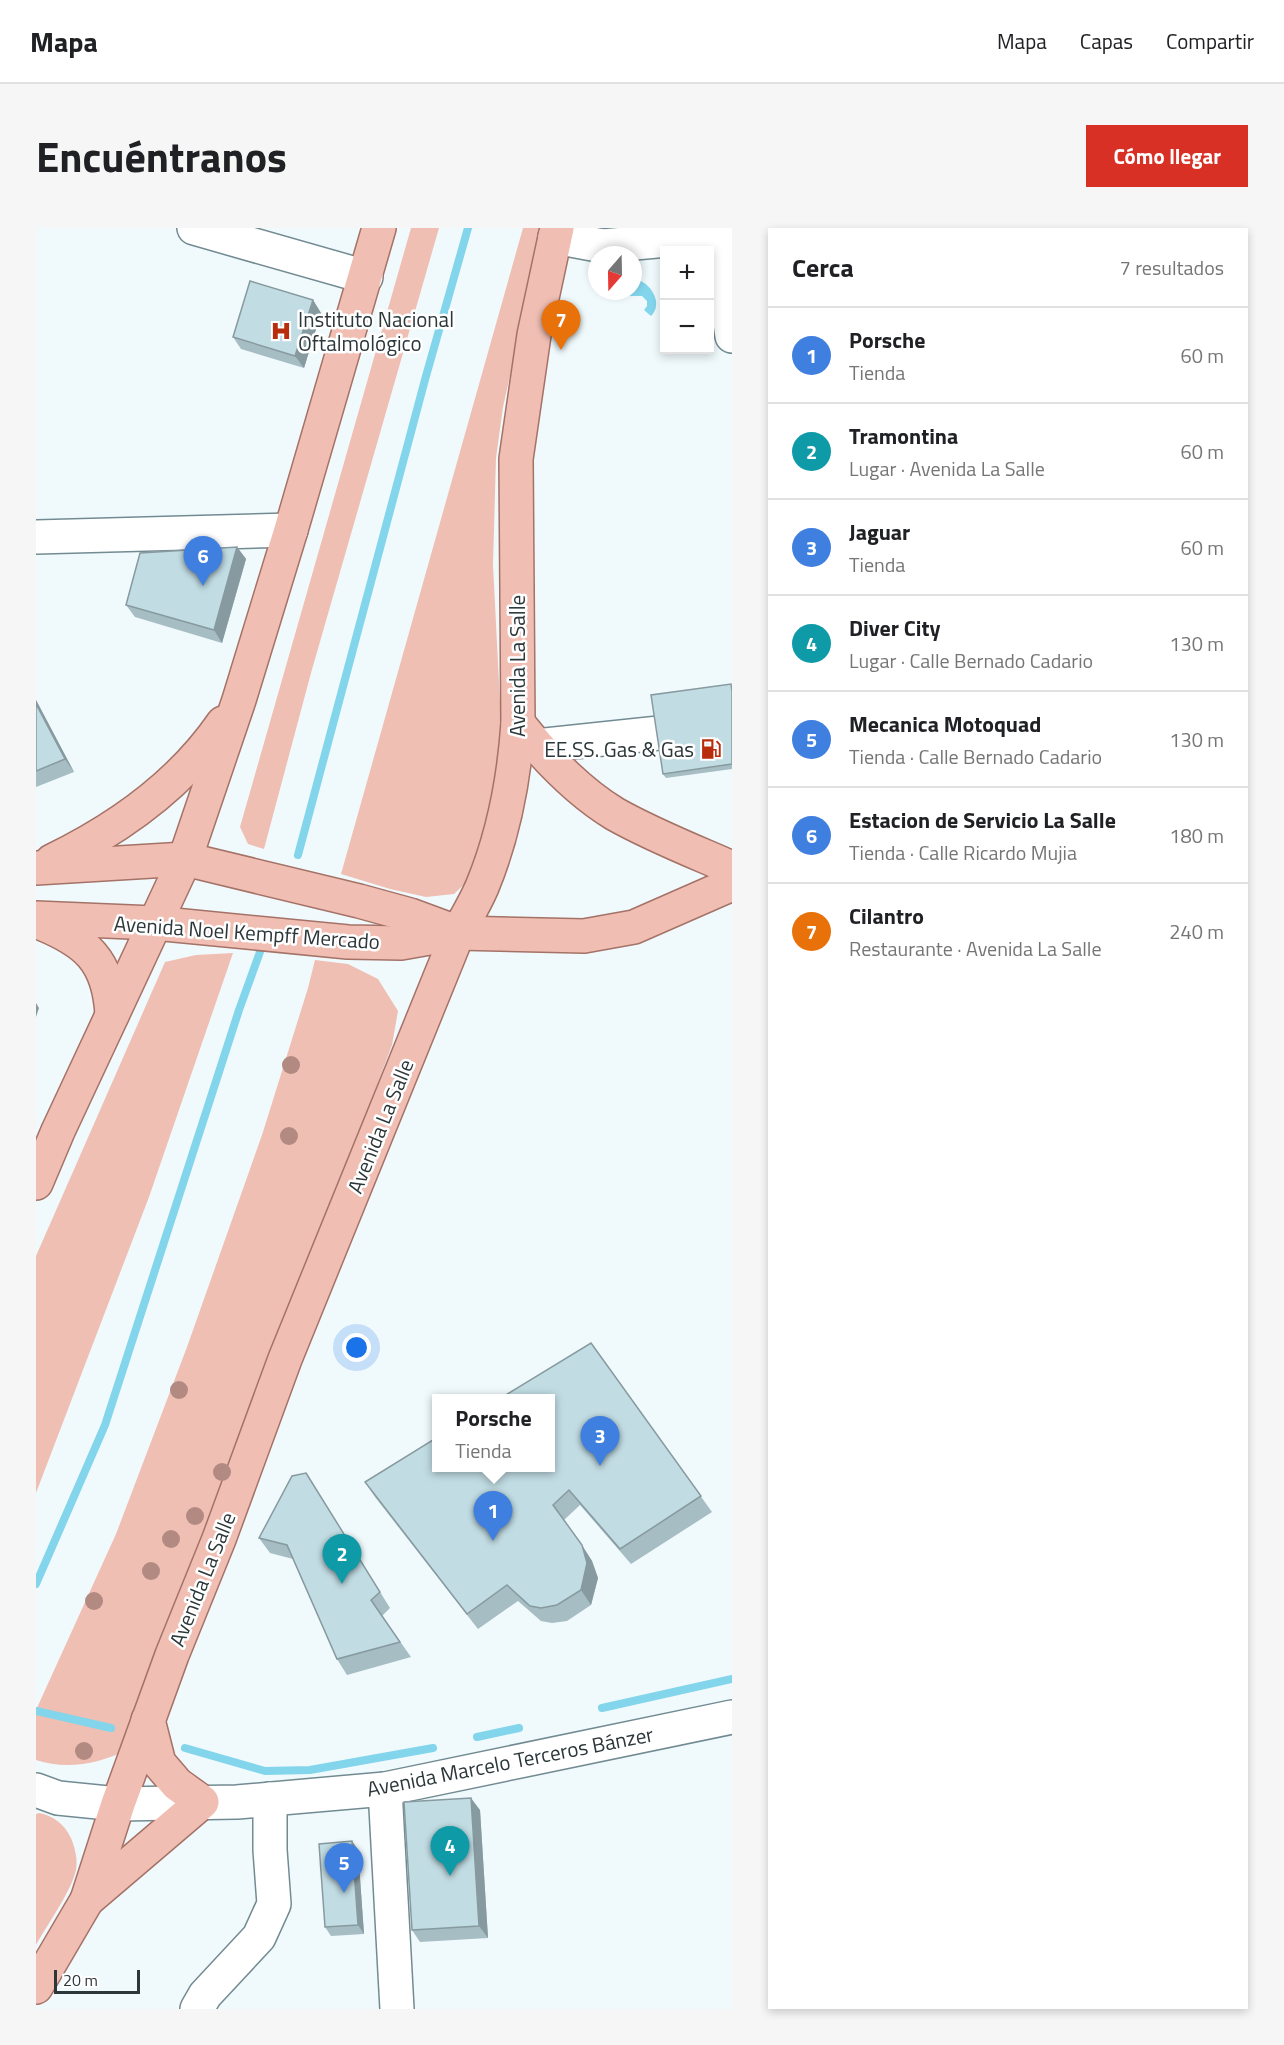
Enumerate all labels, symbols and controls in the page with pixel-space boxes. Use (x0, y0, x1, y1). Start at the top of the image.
text: Mapa (30, 20, 98, 63)
text: Mapa (997, 25, 1047, 57)
text: Capas (1080, 25, 1133, 57)
text: Compartir (1166, 25, 1254, 57)
text: Encuéntranos (36, 124, 287, 188)
button: Cómo llegar (1086, 125, 1248, 187)
north arrow (588, 246, 642, 300)
map controls (660, 246, 714, 354)
button: + (660, 246, 714, 300)
text: Cerca (792, 248, 854, 287)
text: 7 resultados (1120, 252, 1224, 283)
pin: 7 (542, 300, 580, 350)
button: − (660, 300, 714, 354)
place label: Instituto Nacional Oftalmológico (298, 303, 454, 359)
hospital icon: Instituto Nacional Oftalmológico (269, 319, 293, 343)
text: Porsche (849, 323, 925, 357)
text: 1 (806, 340, 817, 371)
text: 60 m (1180, 340, 1224, 371)
text: Tienda (849, 357, 905, 388)
text: Tramontina (849, 419, 958, 453)
text: 2 (806, 436, 817, 467)
text: 60 m (1180, 436, 1224, 467)
text: Lugar · Avenida La Salle (849, 453, 1045, 484)
text: Jaguar (849, 515, 910, 549)
text: 3 (806, 532, 817, 563)
text: 60 m (1180, 532, 1224, 563)
pin: 6 (184, 536, 222, 586)
text: Tienda (849, 549, 905, 580)
street label: Avenida La Salle (501, 595, 533, 737)
text: Diver City (849, 611, 940, 645)
text: 4 (806, 628, 817, 659)
text: 130 m (1169, 628, 1224, 659)
text: Lugar · Calle Bernado Cadario (849, 645, 1093, 676)
text: Mecanica Motoquad (849, 707, 1041, 741)
text: 5 (806, 724, 817, 755)
text: 130 m (1169, 724, 1224, 755)
place label: EE.SS. Gas & Gas (544, 733, 694, 765)
fuel station icon: EE.SS. Gas & Gas (699, 737, 723, 761)
text: Tienda · Calle Bernado Cadario (849, 741, 1102, 772)
text: Estacion de Servicio La Salle (849, 803, 1116, 837)
text: 6 (806, 820, 817, 851)
text: 180 m (1169, 820, 1224, 851)
text: Tienda · Calle Ricardo Mujia (849, 837, 1077, 868)
text: Cilantro (849, 899, 924, 933)
street label: Avenida Noel Kempff Mercado (113, 907, 381, 957)
text: 7 (806, 916, 817, 947)
text: 240 m (1169, 916, 1224, 947)
text: Restaurante · Avenida La Salle (849, 933, 1102, 964)
street label: Avenida La Salle (339, 1054, 421, 1198)
your location (342, 1333, 371, 1362)
popup (432, 1394, 555, 1472)
text: Porsche (455, 1401, 532, 1435)
pin: 3 (580, 1416, 620, 1466)
text: Tienda (455, 1435, 512, 1466)
pin: 1 (474, 1492, 512, 1541)
street label: Avenida La Salle (161, 1507, 243, 1651)
pin: 2 (322, 1534, 362, 1584)
street label: Avenida Marcelo Terceros Bánzer (364, 1718, 656, 1804)
pin: 4 (430, 1826, 470, 1876)
pin: 5 (324, 1844, 364, 1893)
scale bar (54, 1967, 140, 1994)
text: 20 m (63, 1968, 98, 1992)

